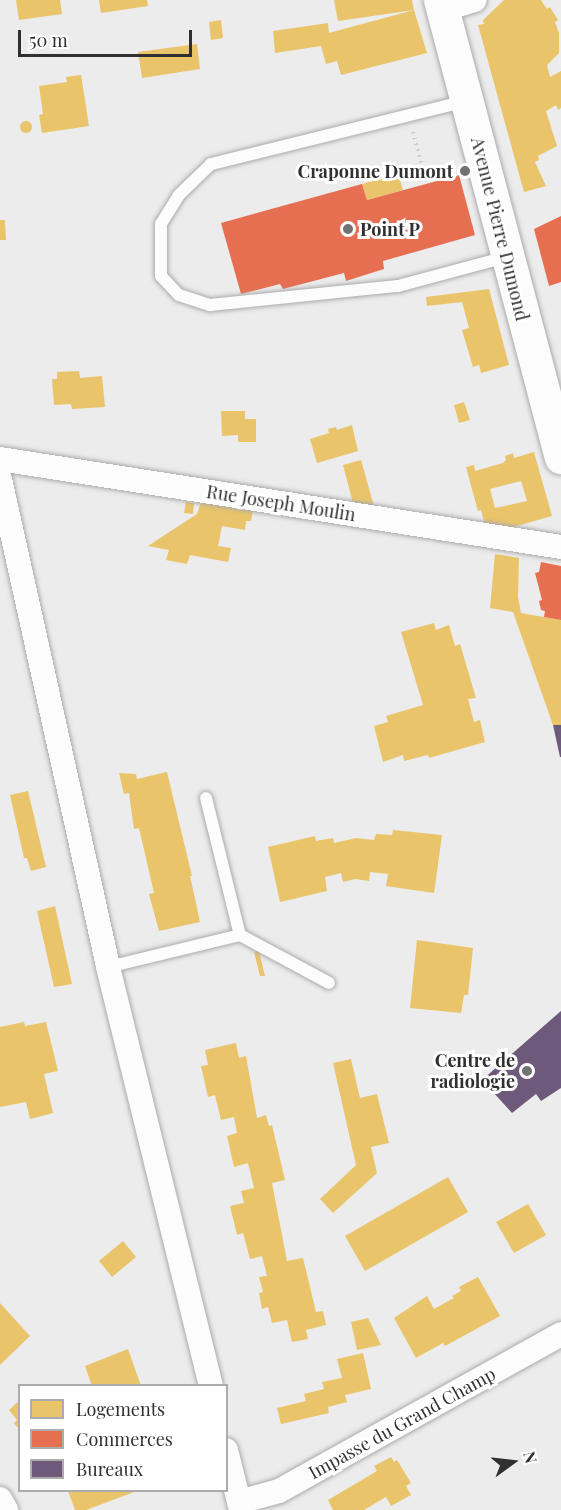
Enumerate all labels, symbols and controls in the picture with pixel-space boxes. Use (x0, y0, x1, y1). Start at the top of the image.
scale bar (21, 18, 195, 56)
text: 50 m (29, 28, 68, 52)
street label: Avenue Pierre Dumond (467, 135, 533, 323)
place label: Craponne Dumont (298, 160, 453, 182)
marker: Craponne Dumont (458, 164, 472, 178)
place label: Point P (360, 218, 420, 240)
marker: Point P (341, 222, 355, 236)
street label: Rue Joseph Moulin (205, 481, 357, 525)
place label: Centre de radiologie (431, 1050, 515, 1092)
marker: Centre de radiologie (520, 1064, 534, 1078)
street label: Impasse du Grand Champ (305, 1363, 499, 1483)
legend (18, 1384, 228, 1492)
text: Logements (76, 1397, 165, 1421)
text: Commerces (76, 1427, 173, 1451)
north arrow (483, 1432, 543, 1492)
text: N (519, 1449, 543, 1466)
text: Bureaux (76, 1457, 143, 1481)

